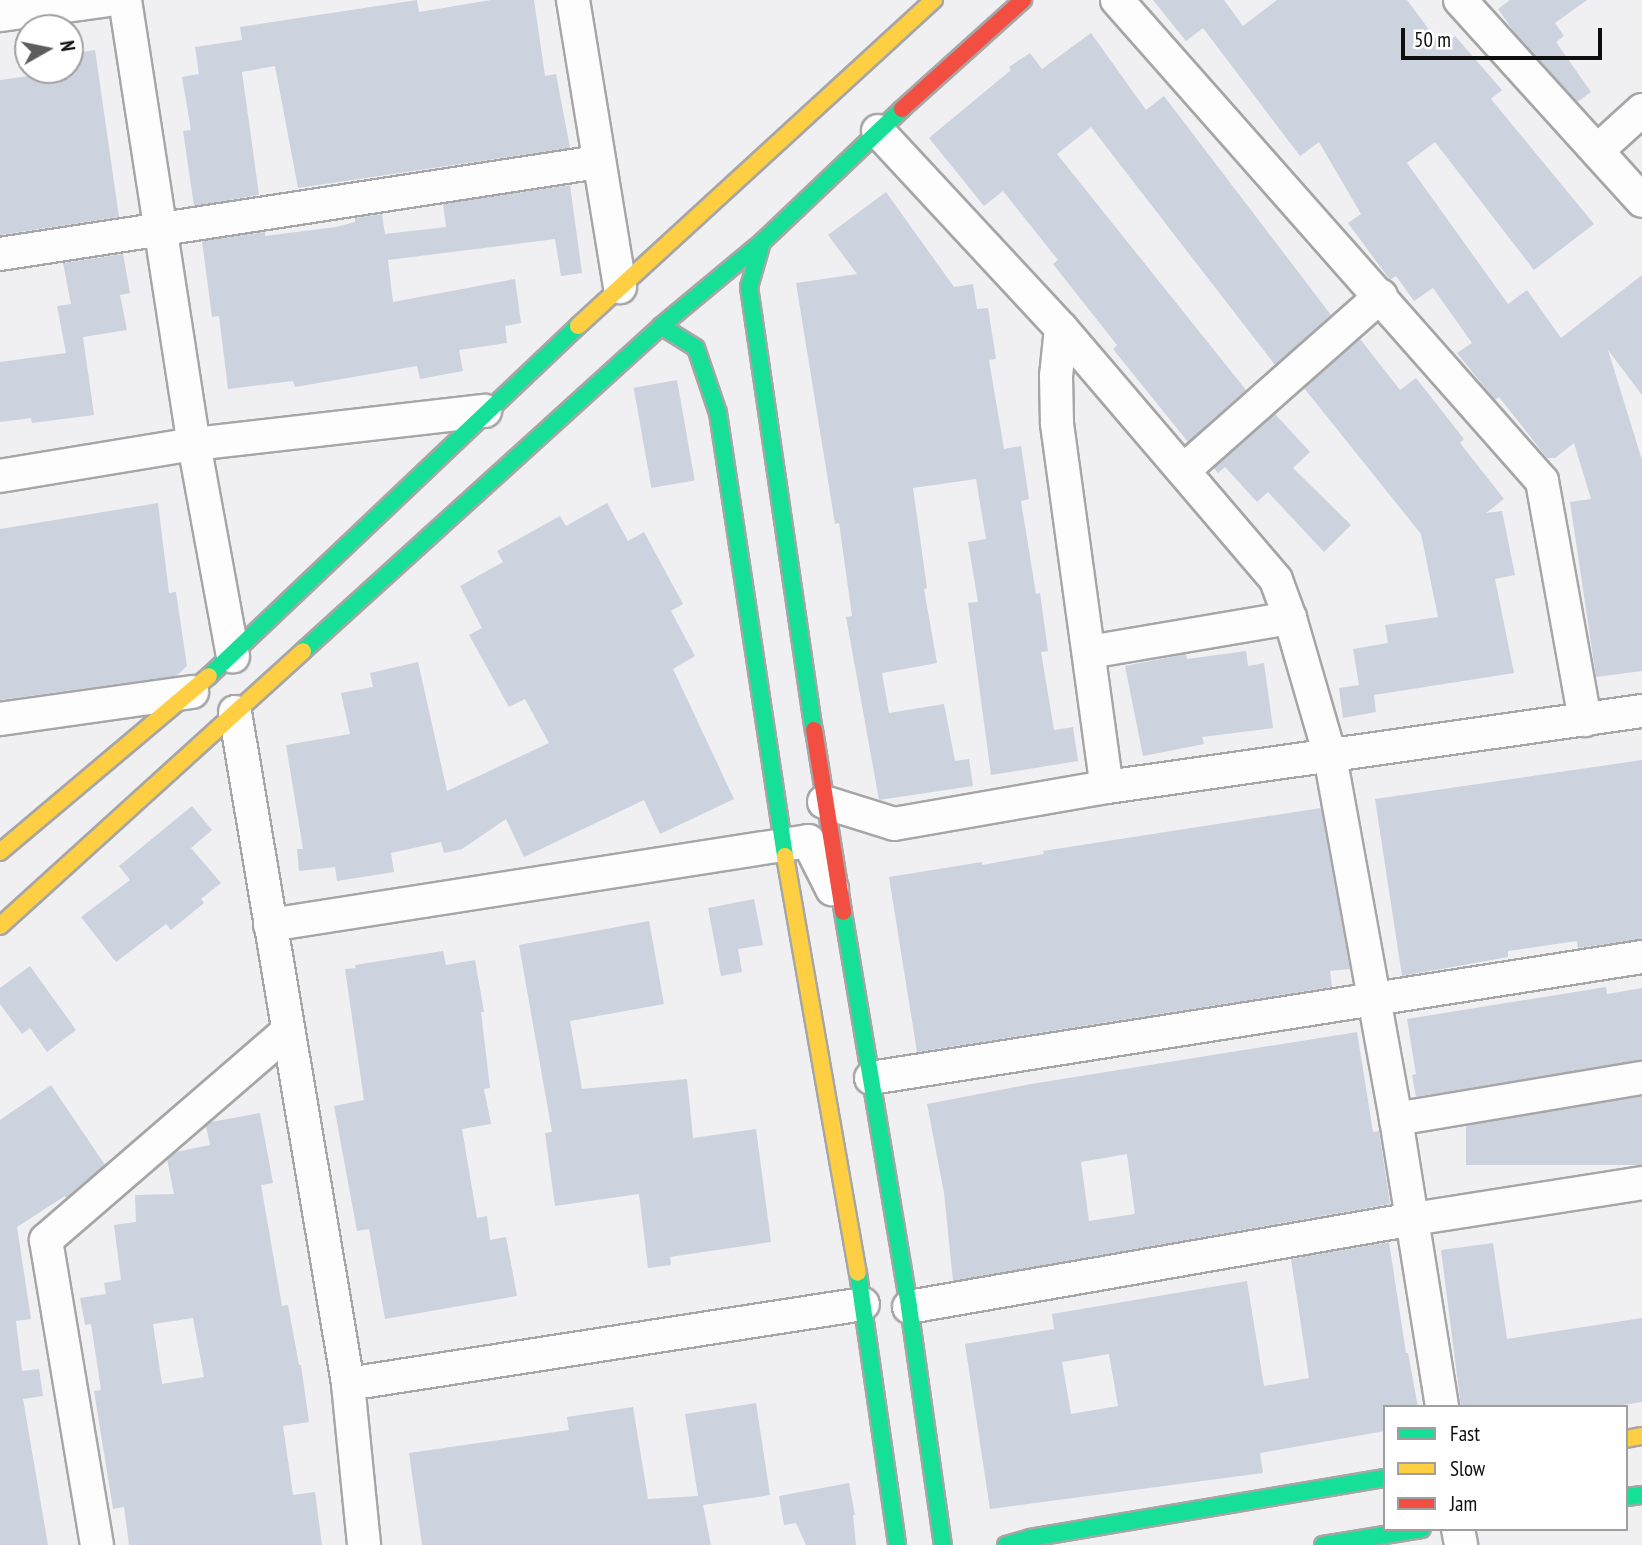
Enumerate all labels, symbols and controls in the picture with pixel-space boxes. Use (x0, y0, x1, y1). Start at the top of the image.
north arrow (14, 14, 84, 84)
scale bar (1404, 14, 1605, 58)
text: 50 m (1414, 26, 1451, 53)
text: N (55, 39, 80, 53)
legend (1383, 1405, 1628, 1531)
text: Fast (1450, 1420, 1480, 1447)
text: Slow (1450, 1455, 1485, 1482)
text: Jam (1450, 1490, 1477, 1517)

